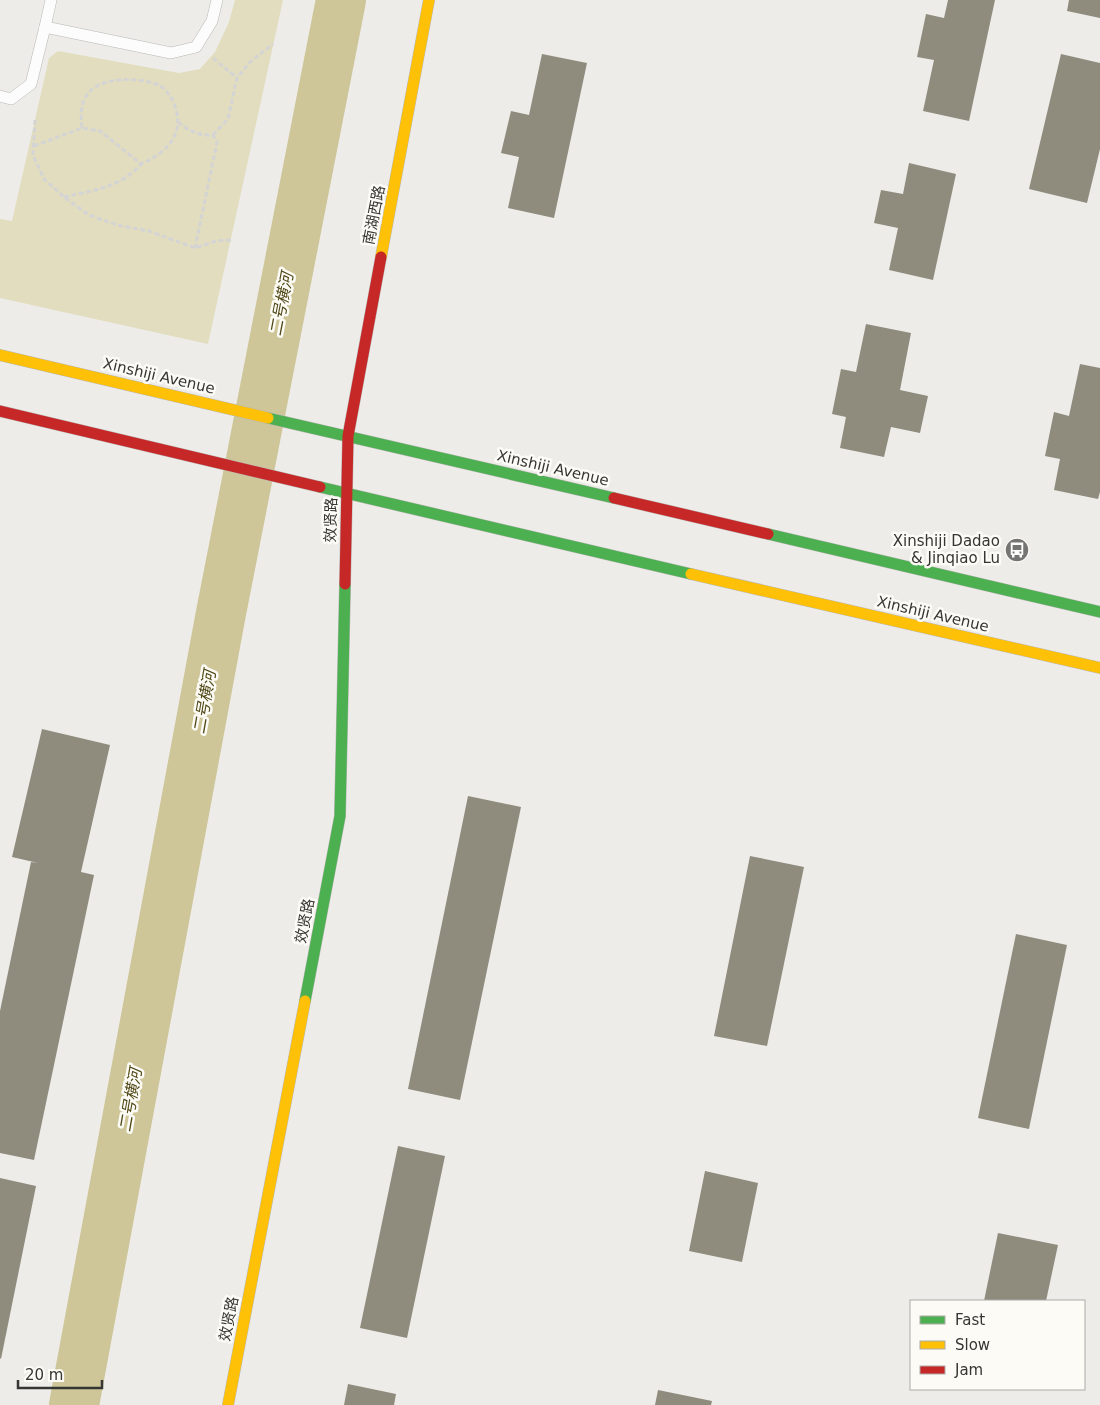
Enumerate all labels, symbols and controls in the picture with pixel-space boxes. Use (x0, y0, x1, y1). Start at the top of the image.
street label: 南湖西路 (359, 184, 389, 246)
water label: 二号横河 (266, 268, 297, 337)
street label: Xinshiji Avenue (101, 354, 217, 398)
street label: Xinshiji Avenue (495, 446, 611, 490)
street label: 效贤路 (322, 497, 340, 543)
place label: Xinshiji Dadao & Jinqiao Lu (893, 532, 1000, 567)
bus stop icon: Xinshiji Dadao & Jinqiao Lu (1004, 537, 1030, 563)
street label: Xinshiji Avenue (875, 592, 991, 636)
water label: 二号横河 (190, 666, 220, 735)
street label: 效贤路 (292, 897, 318, 945)
water label: 二号横河 (116, 1064, 146, 1133)
street label: 效贤路 (216, 1295, 242, 1343)
legend (910, 1300, 1085, 1390)
text: Fast (955, 1311, 985, 1329)
text: Slow (955, 1336, 990, 1354)
scale bar (18, 1358, 101, 1390)
text: Jam (954, 1361, 983, 1379)
text: 20 m (25, 1366, 63, 1384)

